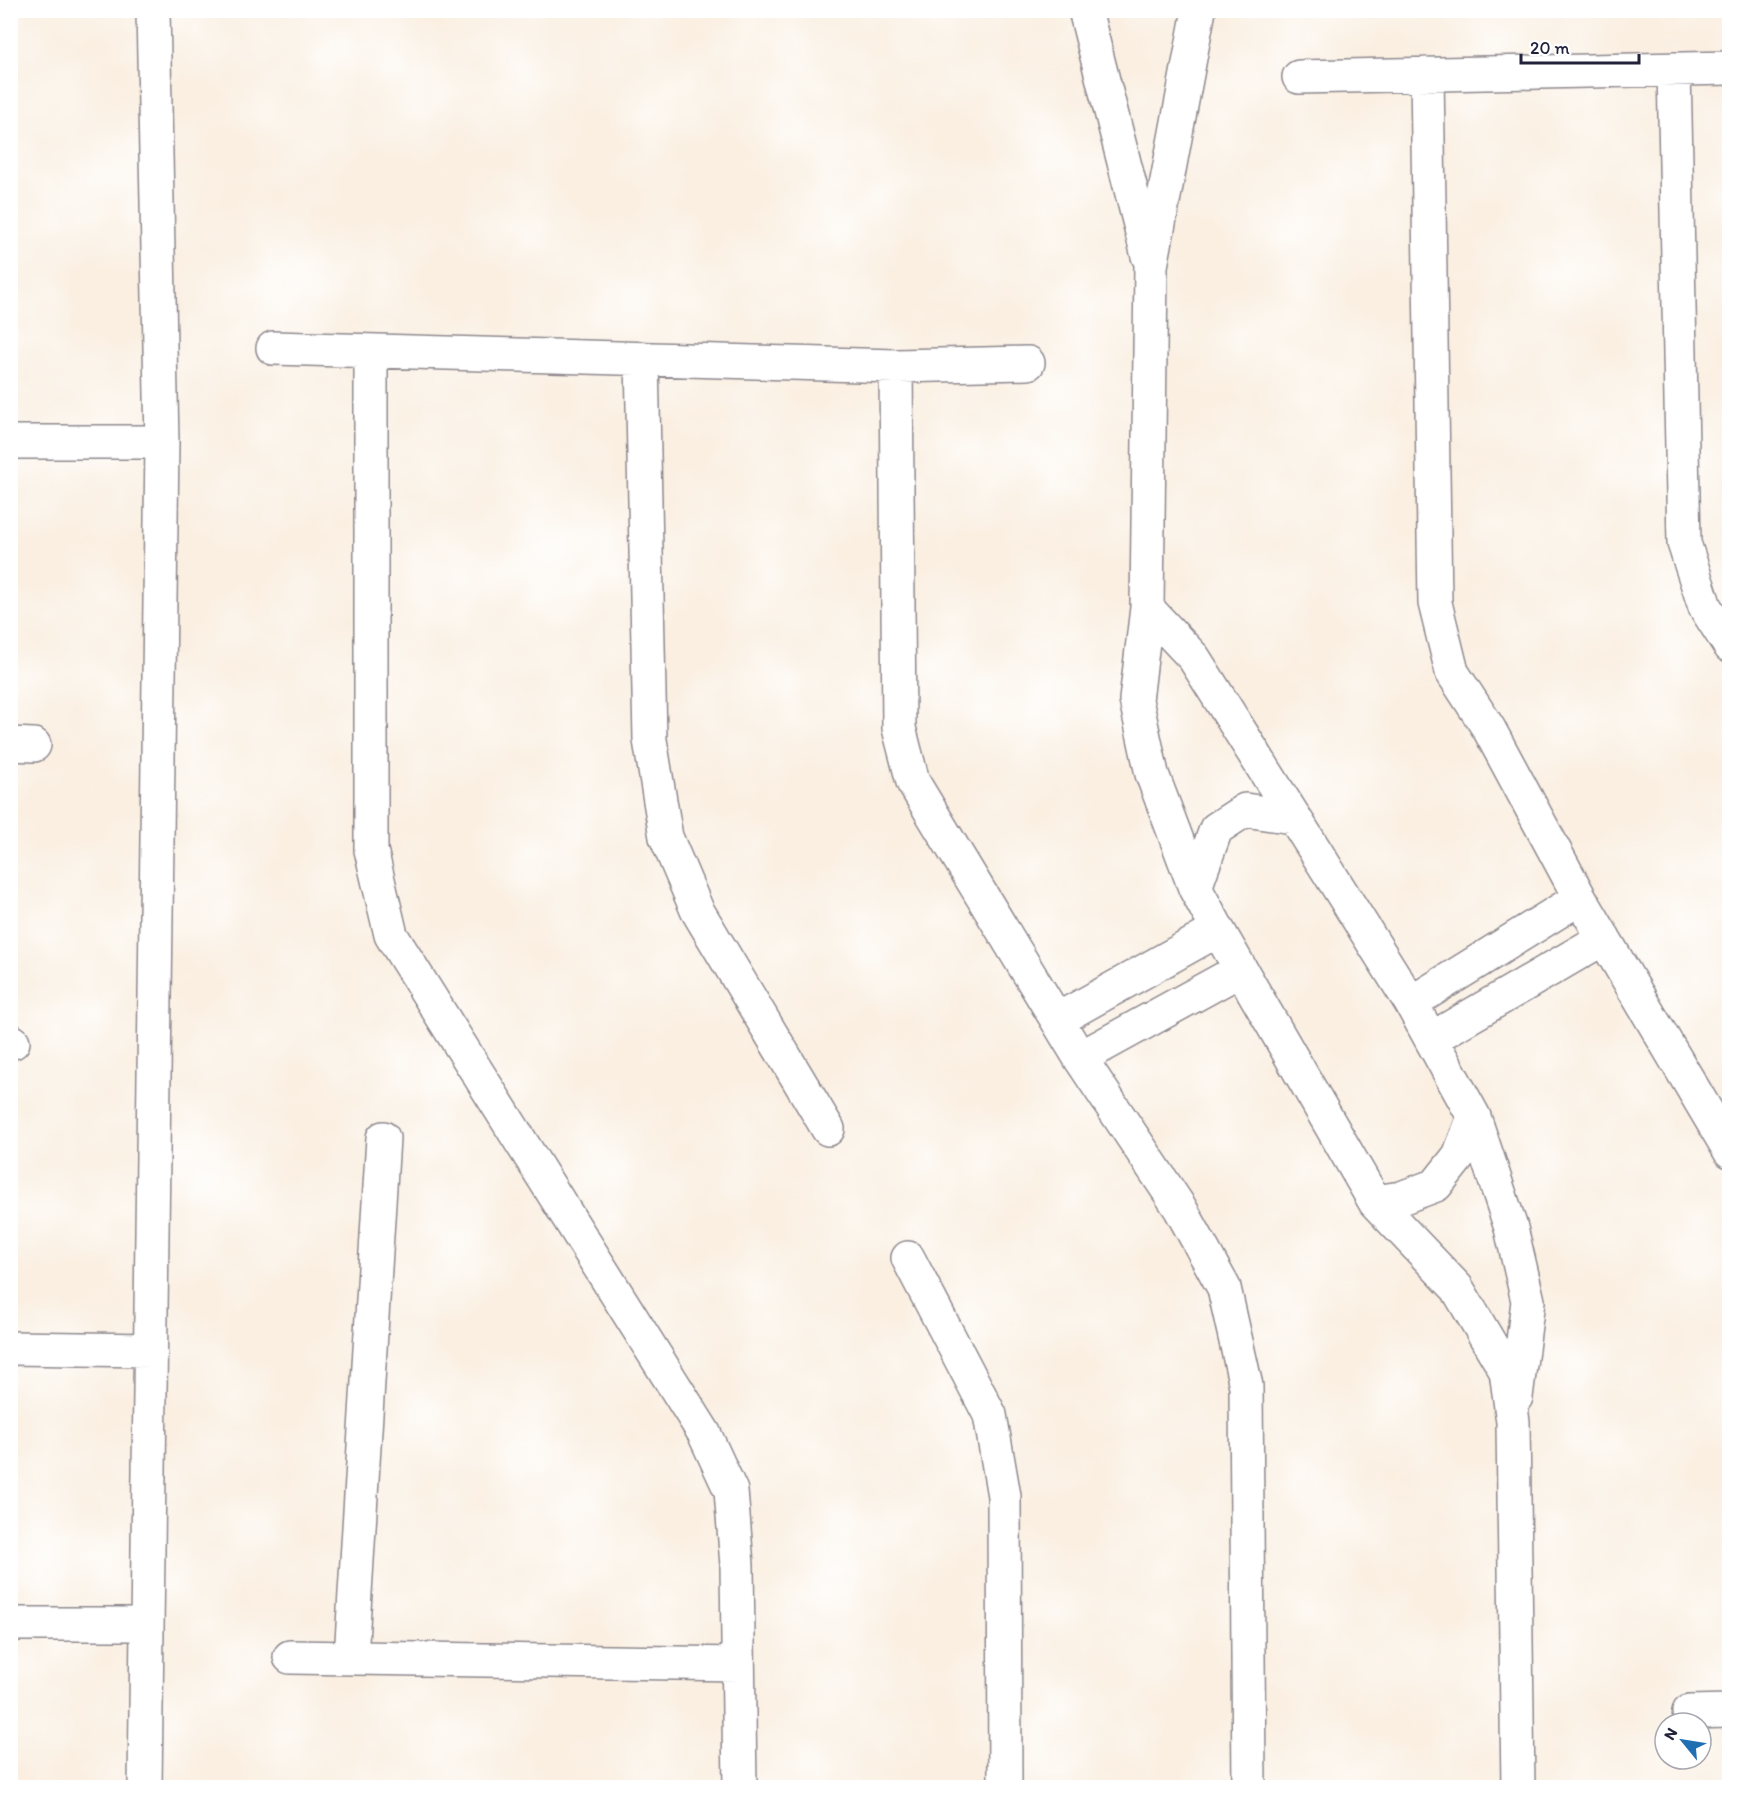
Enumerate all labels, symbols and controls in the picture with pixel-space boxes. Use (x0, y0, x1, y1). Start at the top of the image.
scale bar (1521, 27, 1640, 65)
text: 20 m (1530, 37, 1570, 59)
north arrow (1653, 1711, 1713, 1771)
text: N (1660, 1724, 1681, 1743)

